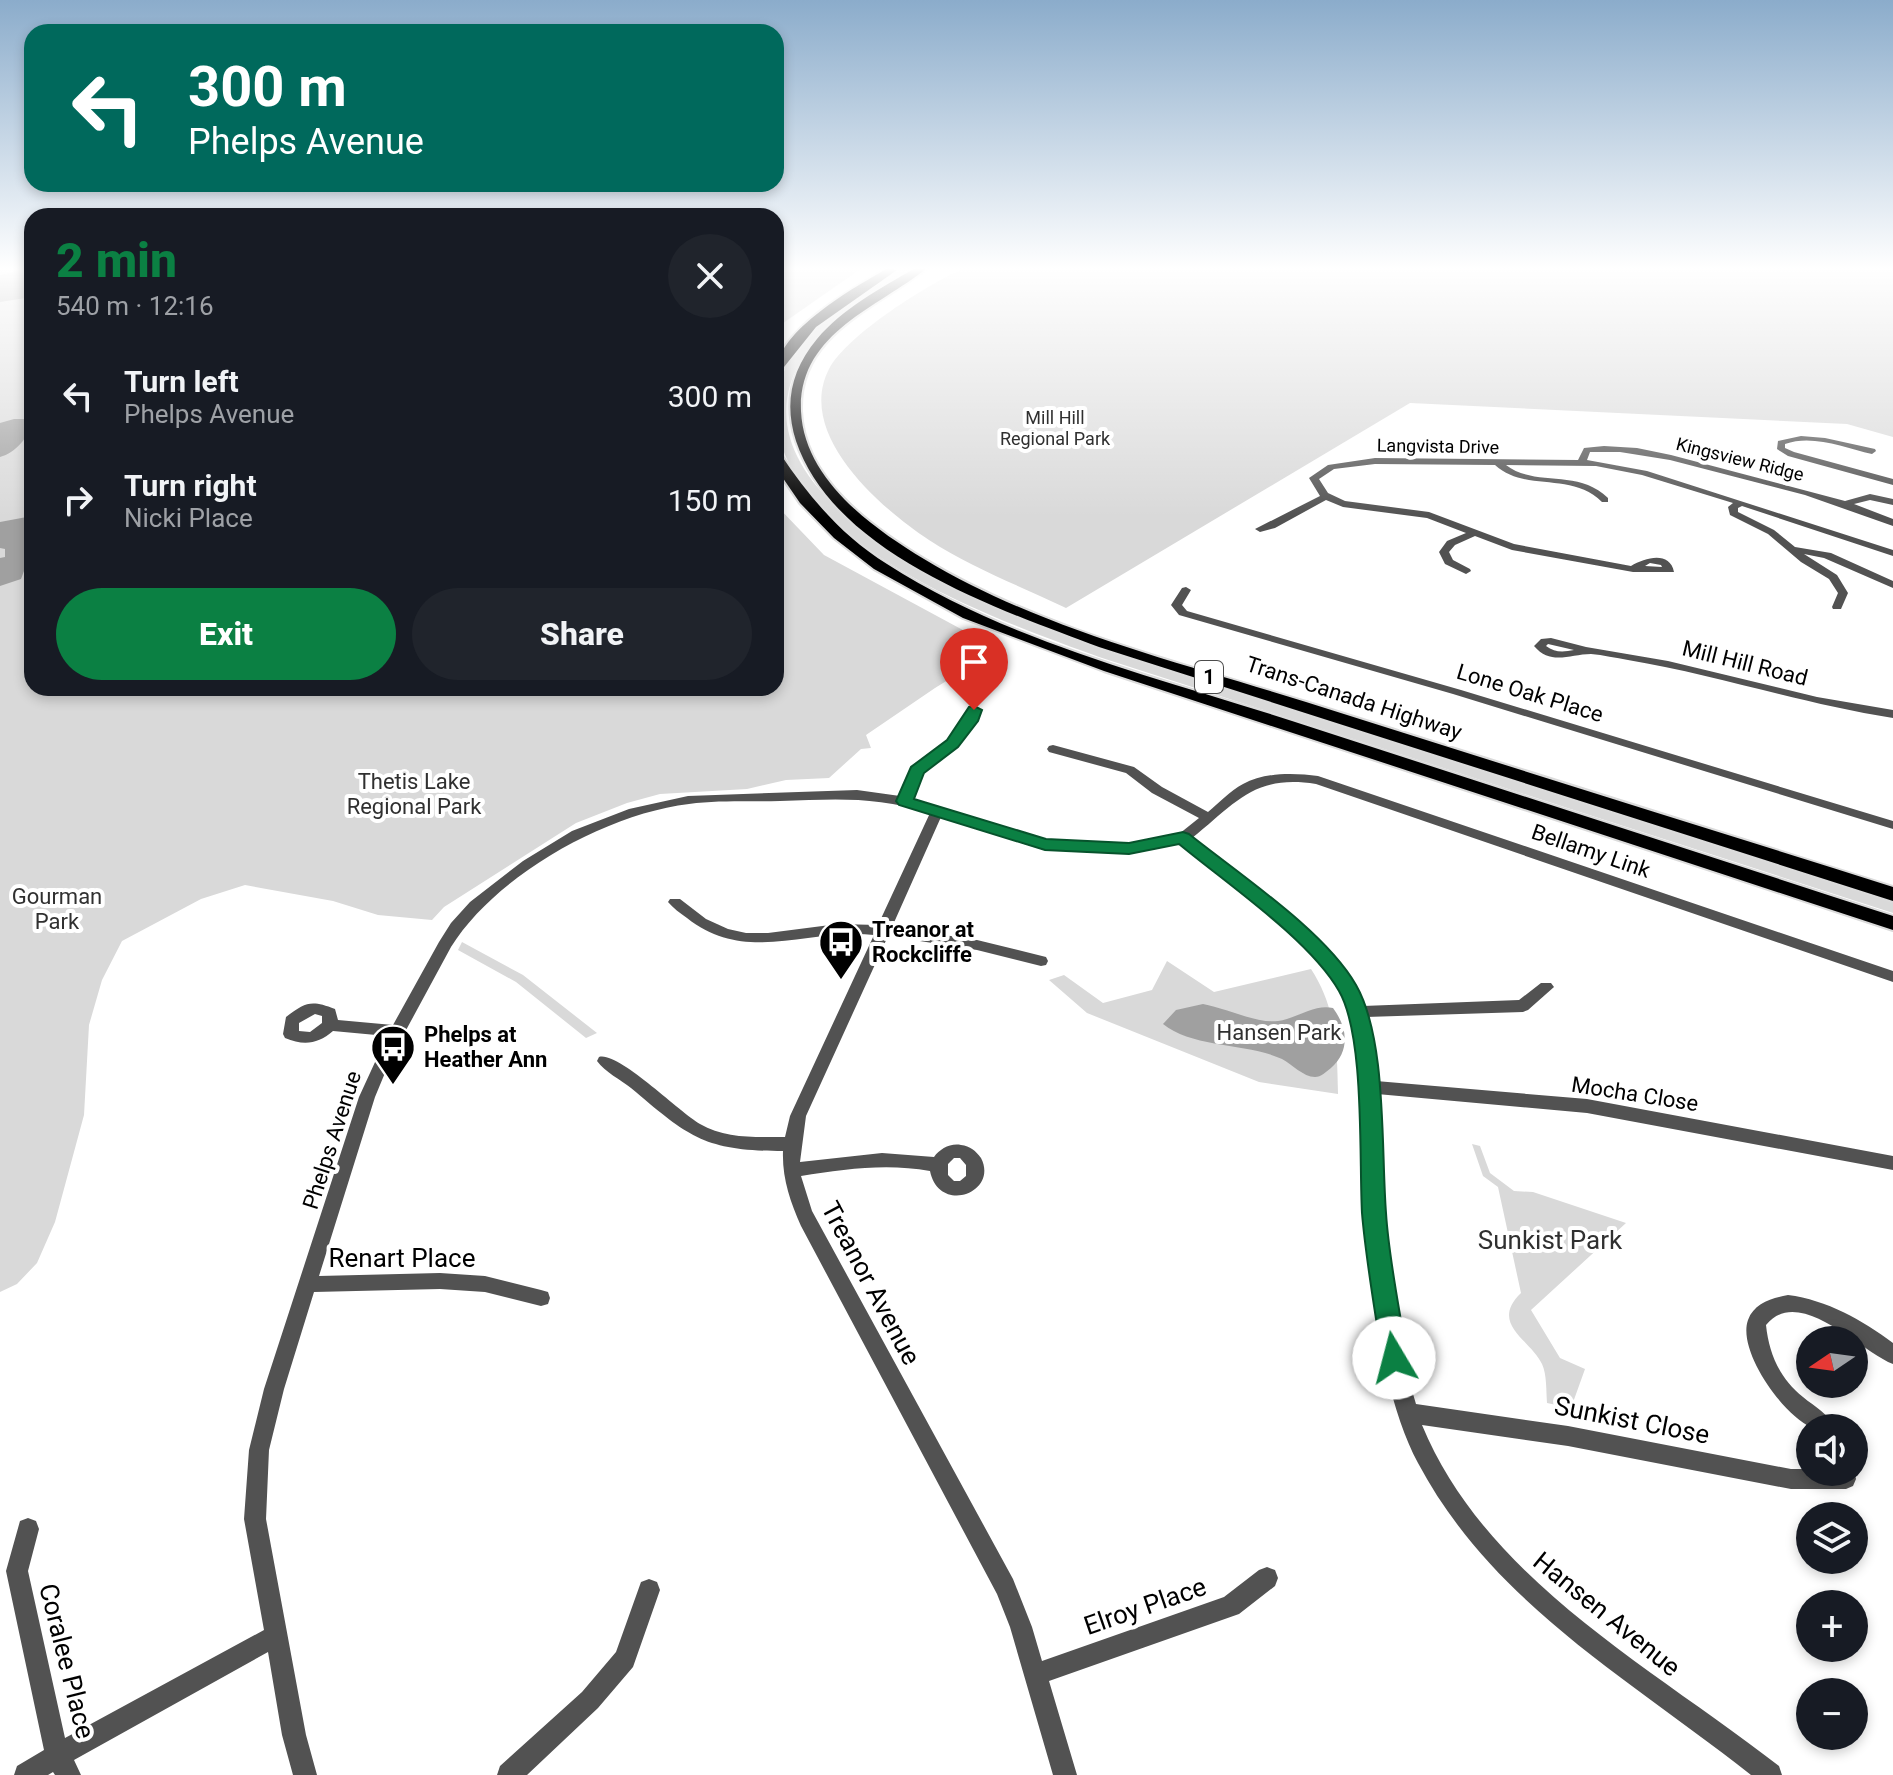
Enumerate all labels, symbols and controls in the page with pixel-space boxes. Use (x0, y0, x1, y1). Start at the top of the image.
text: 300 m (188, 54, 347, 120)
icon: left (56, 56, 160, 160)
text: Phelps Avenue (188, 121, 424, 163)
text: 2 min (56, 232, 177, 289)
button: close (668, 234, 752, 318)
text: 540 m · 12:16 (56, 291, 214, 321)
text: Turn left (124, 364, 239, 399)
icon: left (56, 374, 100, 418)
text: 300 m (668, 379, 752, 414)
text: Phelps Avenue (124, 399, 294, 429)
park label: Mill Hill Regional Park (1000, 407, 1111, 449)
street label: Kingsview Ridge (1674, 433, 1806, 485)
street label: Langvista Drive (1377, 434, 1499, 458)
text: Turn right (124, 468, 257, 503)
icon: right (56, 478, 100, 522)
text: 150 m (668, 483, 752, 518)
text: Nicki Place (124, 503, 253, 533)
button: Exit (56, 588, 396, 680)
button: Share (412, 588, 752, 680)
pin (940, 628, 1008, 710)
street label: Mill Hill Road (1680, 635, 1810, 691)
icon: arrive (952, 640, 996, 684)
street label: Trans-Canada Highway (1243, 651, 1466, 745)
street label: Lone Oak Place (1454, 659, 1606, 727)
road number: 1 (1195, 661, 1223, 693)
park label: Thetis Lake Regional Park (347, 769, 482, 819)
street label: Bellamy Link (1528, 819, 1654, 883)
park label: Gourman Park (12, 884, 102, 934)
place label: Treanor at Rockcliffe (872, 917, 974, 967)
bus stop icon: Treanor at Rockcliffe (817, 918, 865, 981)
park label: Hansen Park (1217, 1020, 1342, 1045)
place label: Phelps at Heather Ann (424, 1022, 547, 1072)
bus stop icon: Phelps at Heather Ann (369, 1023, 417, 1086)
street label: Phelps Avenue (298, 1068, 366, 1212)
street label: Mocha Close (1570, 1072, 1700, 1116)
street label: Treanor Avenue (815, 1196, 927, 1370)
park label: Sunkist Park (1478, 1225, 1623, 1255)
street label: Renart Place (329, 1243, 475, 1273)
position arrow (1352, 1316, 1436, 1400)
north arrow (1796, 1326, 1868, 1398)
map controls (1796, 1326, 1868, 1750)
street label: Sunkist Close (1552, 1390, 1712, 1450)
button: sound (1796, 1414, 1868, 1486)
button: layers (1796, 1502, 1868, 1574)
street label: Hansen Avenue (1528, 1546, 1686, 1682)
street label: Elroy Place (1080, 1571, 1210, 1641)
street label: Coralee Place (33, 1580, 101, 1742)
button: + (1796, 1590, 1868, 1662)
button: − (1796, 1678, 1868, 1750)

